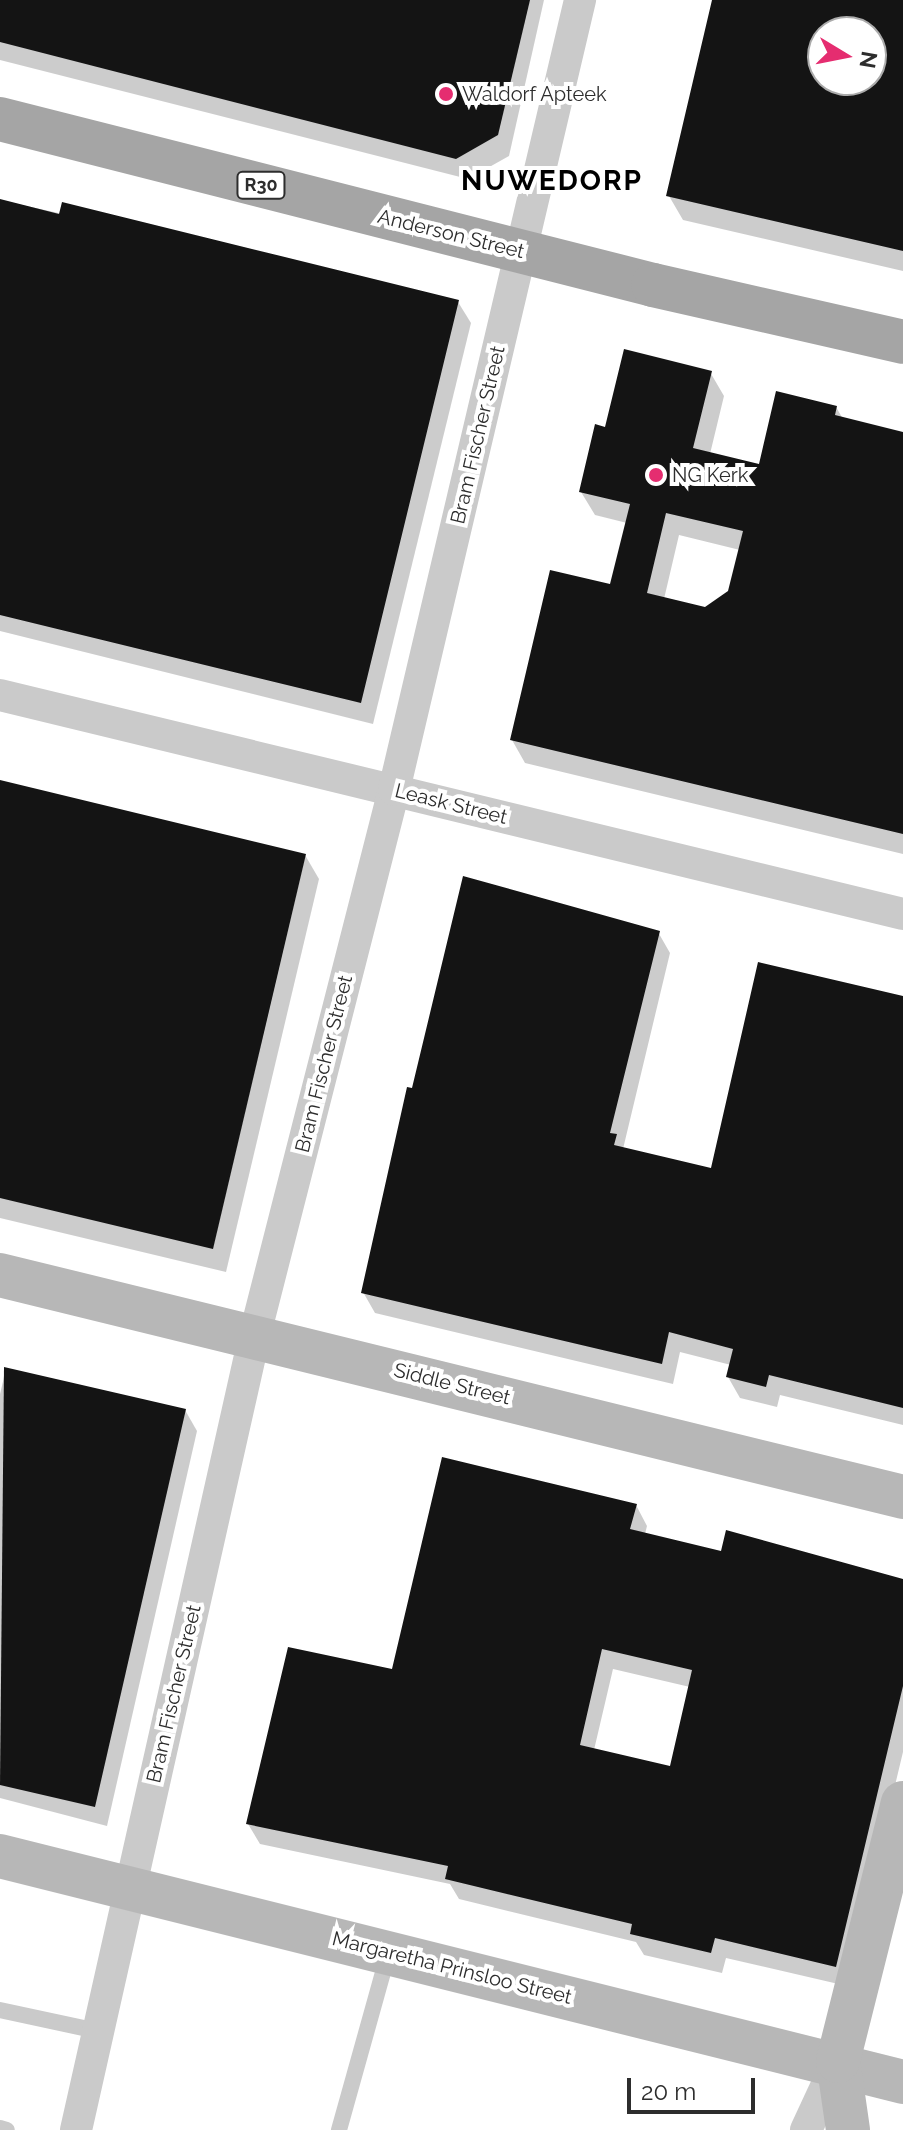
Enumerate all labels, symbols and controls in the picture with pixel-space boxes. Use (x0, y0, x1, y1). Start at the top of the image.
north arrow (807, 16, 887, 96)
text: N (854, 49, 883, 70)
place label: Waldorf Apteek (462, 82, 608, 106)
marker: Waldorf Apteek (437, 85, 455, 103)
district label: NUWEDORP (461, 164, 643, 198)
road number: R30 (235, 171, 287, 199)
street label: Anderson Street (375, 204, 527, 264)
street label: Bram Fischer Street (446, 343, 510, 527)
place label: NG Kerk (672, 463, 748, 487)
marker: NG Kerk (647, 466, 665, 484)
street label: Leask Street (392, 778, 510, 830)
street label: Bram Fischer Street (290, 973, 358, 1155)
street label: Siddle Street (391, 1358, 513, 1410)
street label: Bram Fischer Street (142, 1602, 206, 1786)
street label: Margaretha Prinsloo Street (330, 1927, 574, 2009)
scale bar (631, 2062, 759, 2112)
text: 20 m (641, 2077, 696, 2106)

